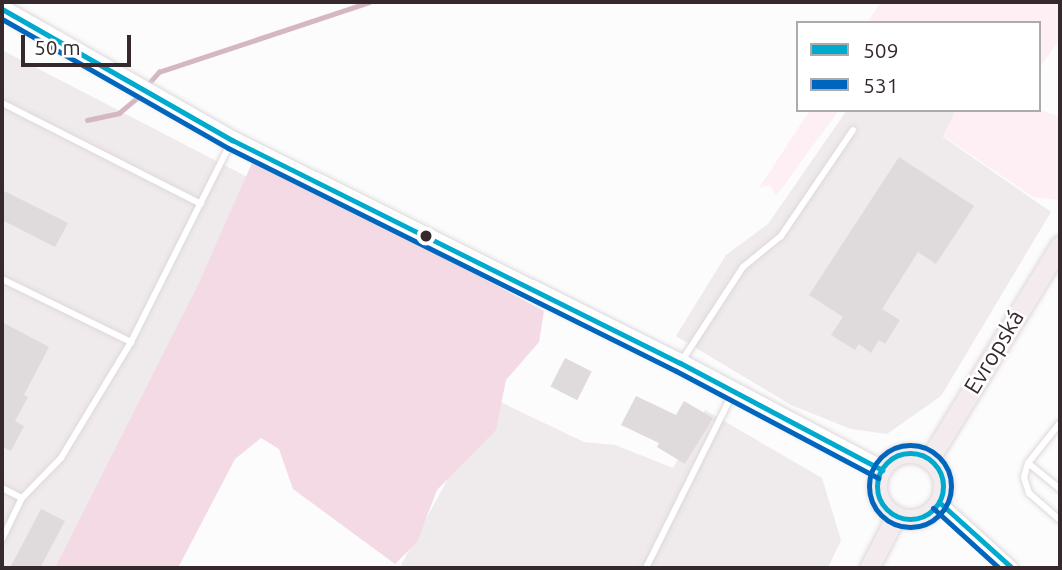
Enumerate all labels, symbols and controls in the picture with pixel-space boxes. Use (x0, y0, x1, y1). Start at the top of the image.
scale bar (24, 21, 135, 65)
legend (796, 21, 1041, 112)
text: 50 m (34, 35, 81, 59)
text: 509 (863, 38, 899, 62)
text: 531 (863, 73, 899, 97)
unlabelled marker (419, 229, 433, 243)
street label: Evropská (958, 305, 1030, 399)

